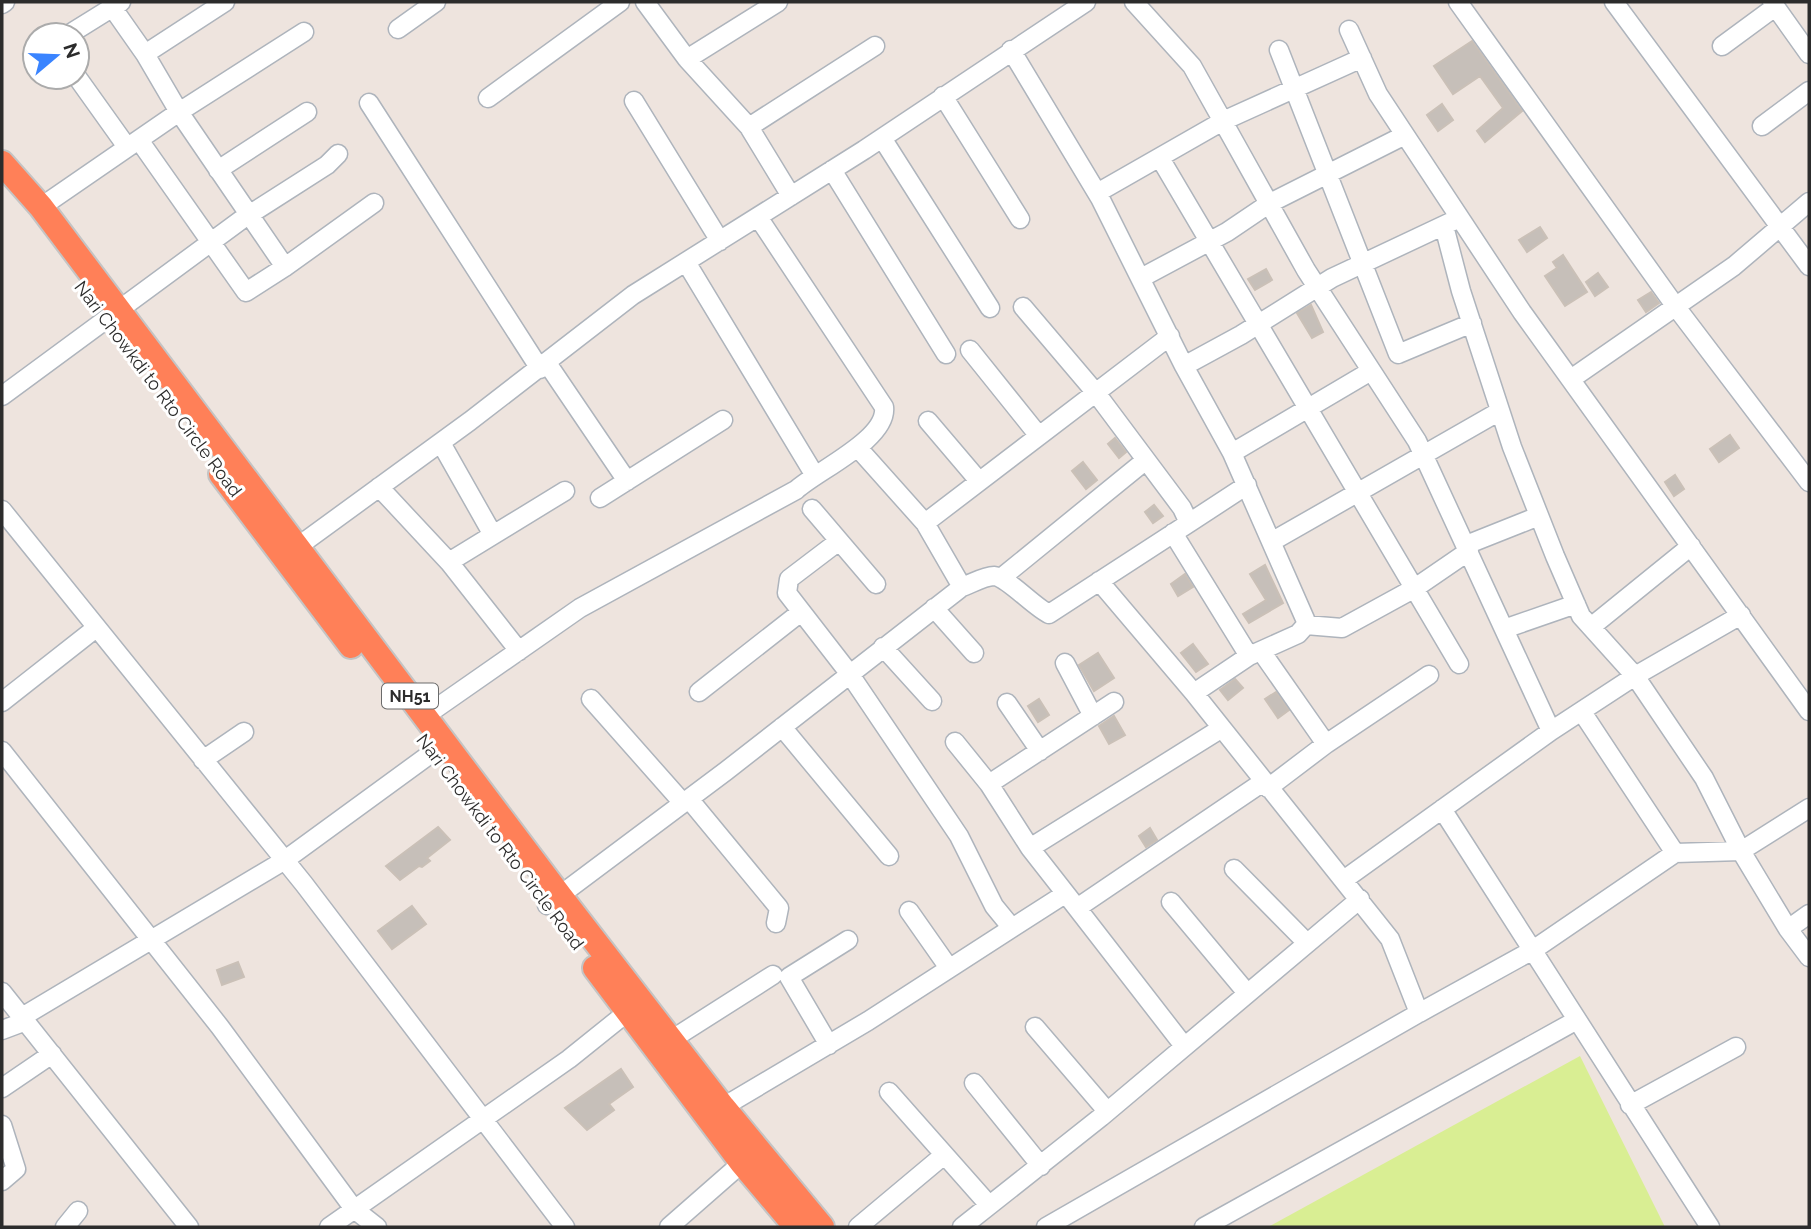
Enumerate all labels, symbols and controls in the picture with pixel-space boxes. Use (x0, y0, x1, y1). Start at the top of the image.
north arrow (21, 21, 91, 91)
text: N (59, 40, 85, 61)
street label: Nari Chowkdi to Rto Circle Road (70, 277, 246, 501)
road number: NH51 (382, 684, 438, 708)
street label: Nari Chowkdi to Rto Circle Road (412, 730, 588, 954)

